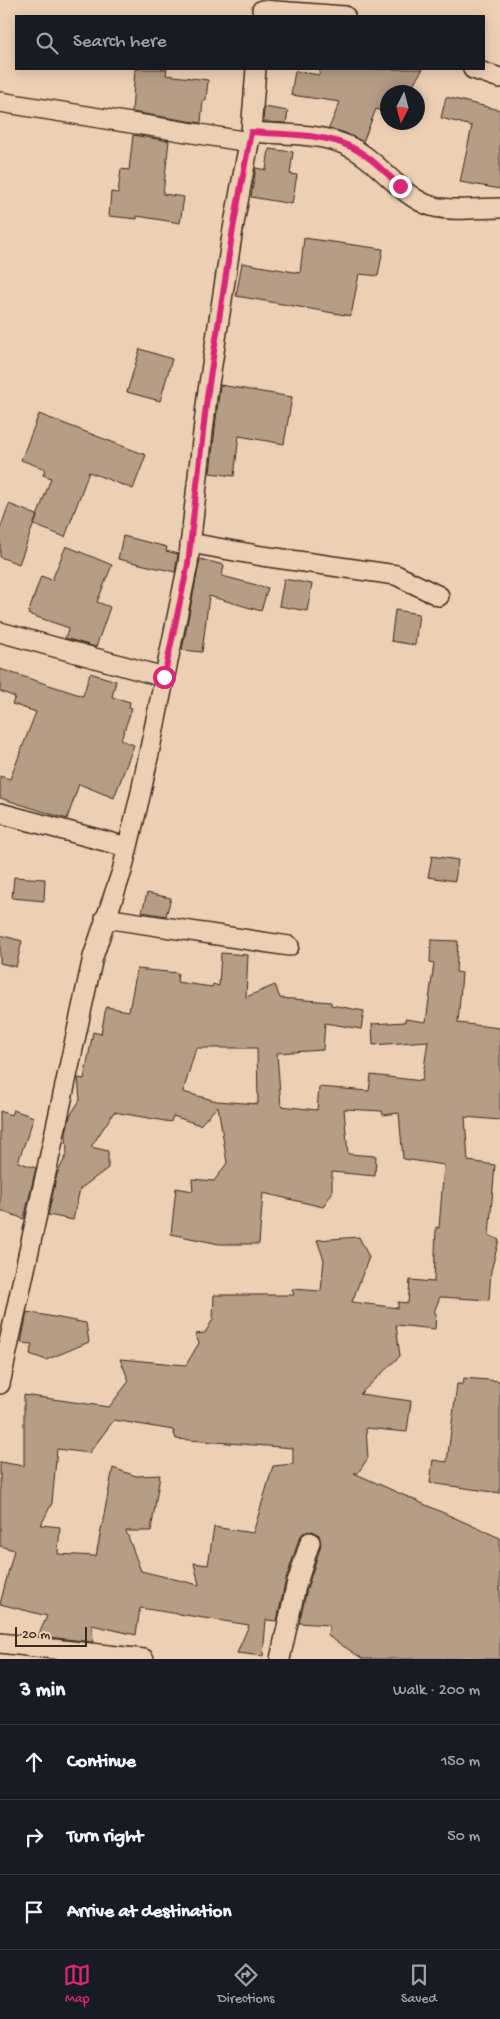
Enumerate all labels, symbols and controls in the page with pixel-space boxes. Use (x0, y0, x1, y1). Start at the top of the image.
search box (15, 15, 485, 70)
icon: search (33, 29, 61, 57)
text: Search here (73, 31, 167, 54)
north arrow (380, 85, 425, 130)
route end (389, 175, 412, 198)
route start (153, 666, 176, 689)
scale bar (15, 1624, 88, 1647)
text: 20 m (22, 1627, 50, 1644)
text: 3 min (20, 1679, 65, 1704)
text: Walk · 200 m (393, 1682, 480, 1701)
icon: ahead (20, 1748, 48, 1776)
text: Continue (67, 1751, 136, 1774)
text: 150 m (441, 1753, 480, 1772)
icon: right (20, 1823, 48, 1851)
text: Turn right (67, 1826, 143, 1849)
text: 50 m (447, 1828, 480, 1847)
icon: arrive (20, 1898, 48, 1926)
text: Arrive at destination (67, 1901, 231, 1924)
tab: Map (63, 1961, 91, 2008)
tab: Directions (218, 1961, 275, 2008)
tab: Saved (401, 1961, 437, 2008)

